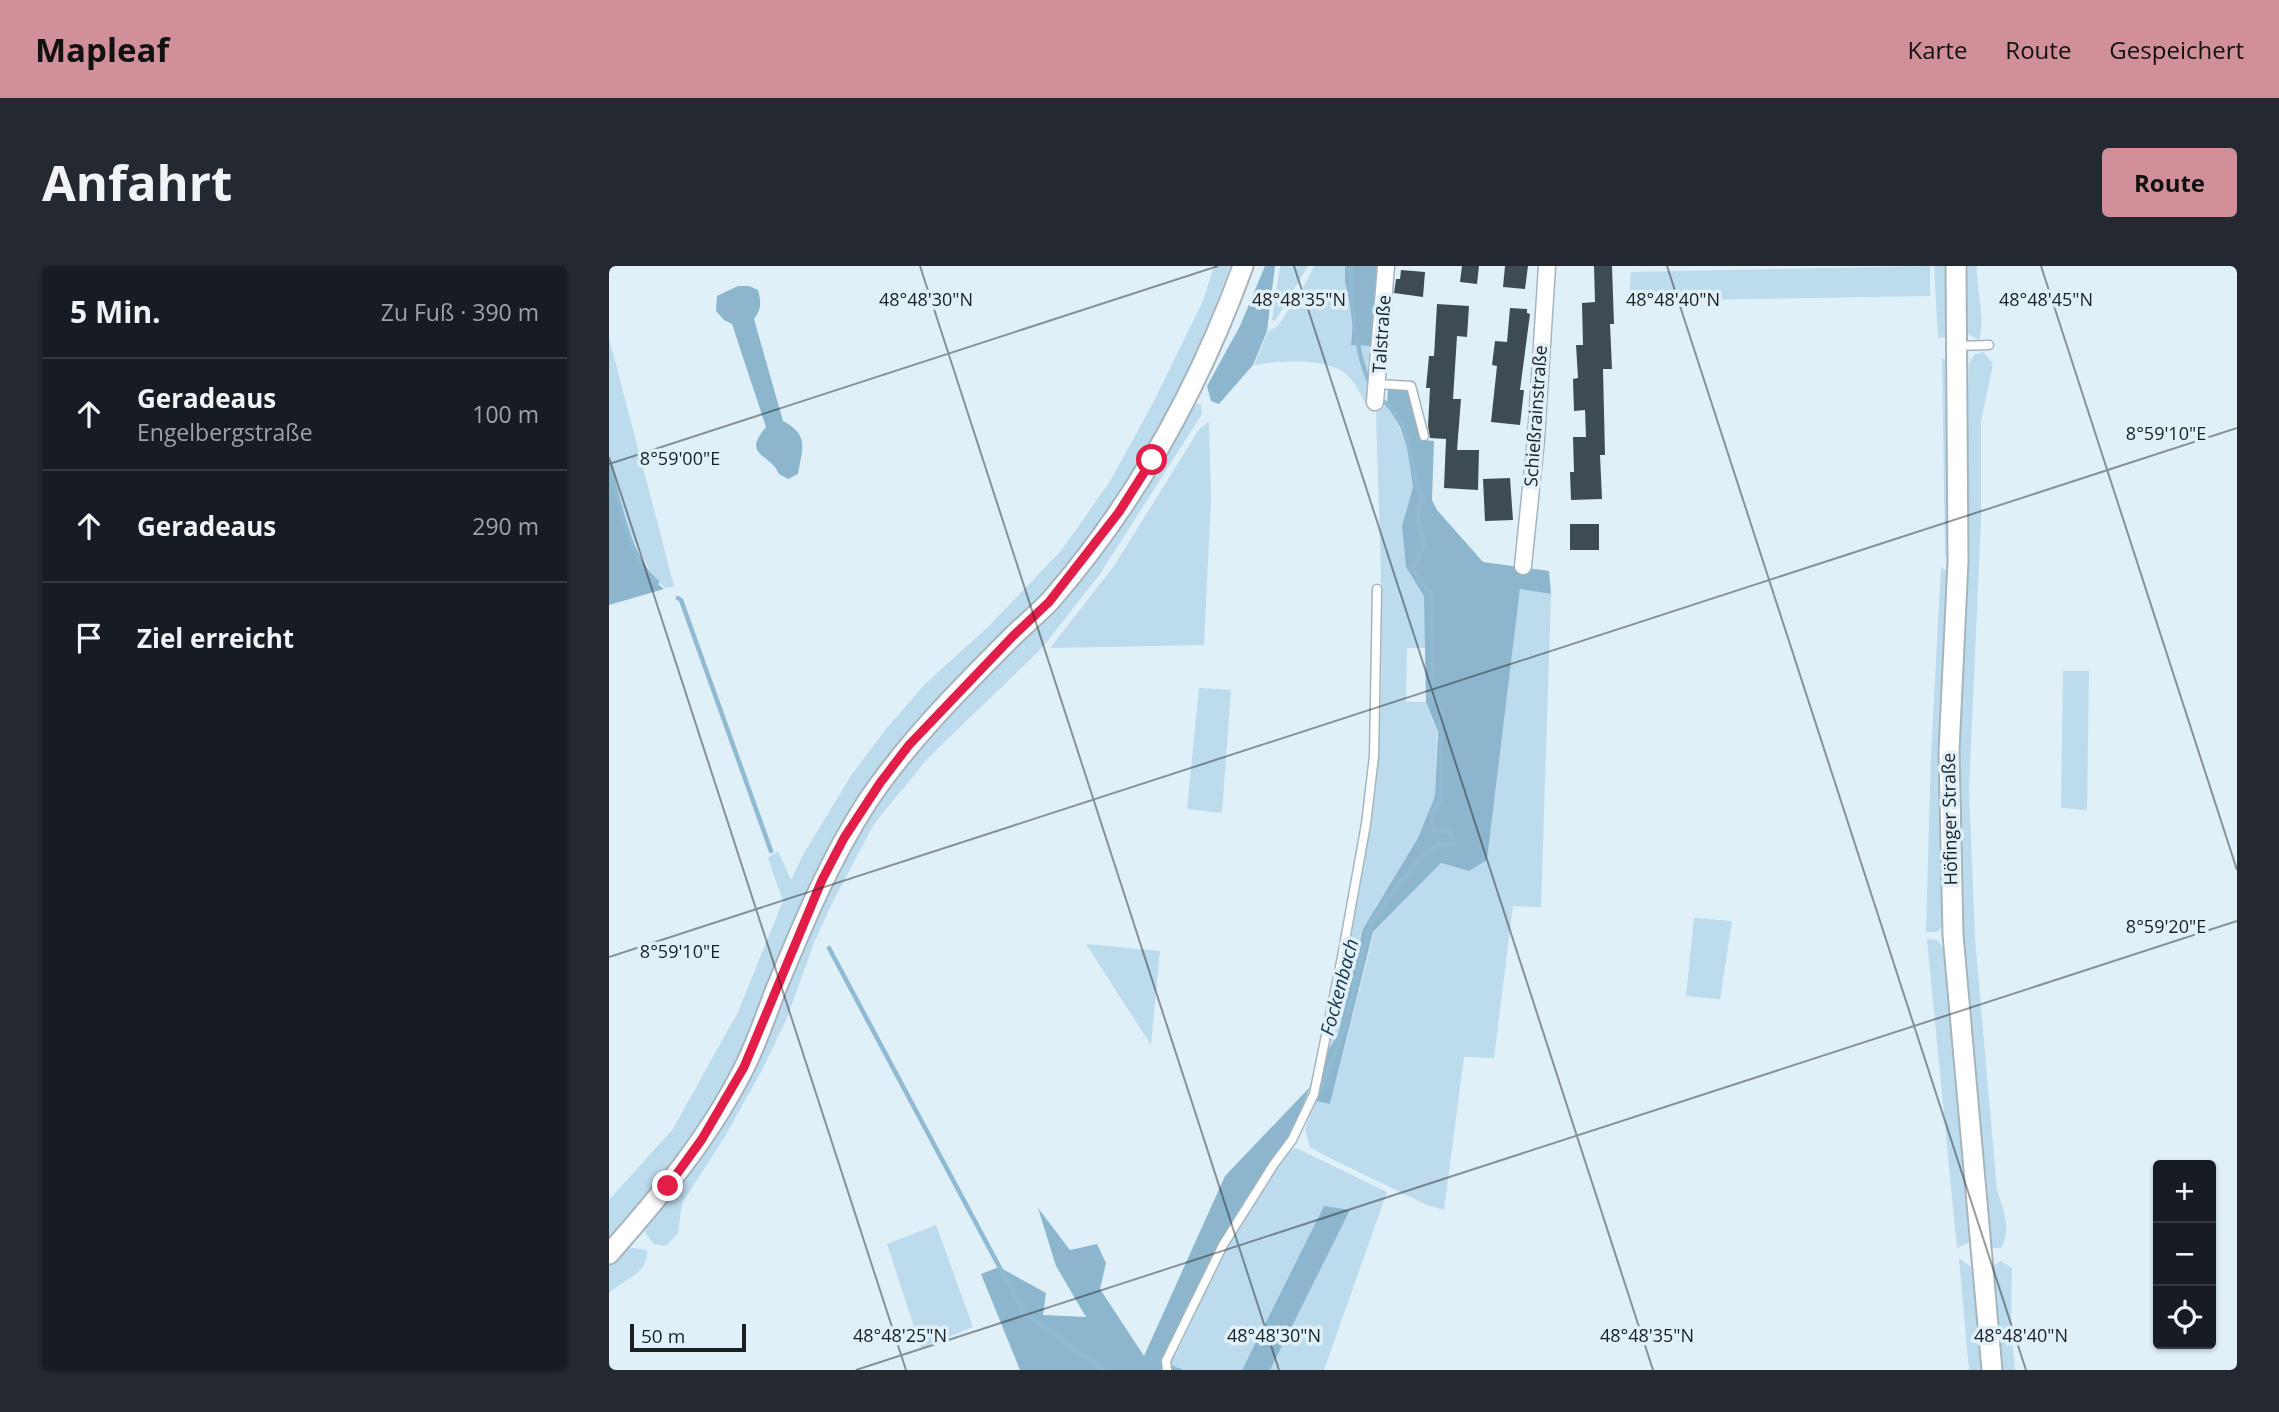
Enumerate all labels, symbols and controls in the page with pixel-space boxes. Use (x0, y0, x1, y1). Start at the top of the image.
text: Mapleaf (35, 27, 169, 72)
text: Karte (1907, 33, 1967, 66)
text: Route (2005, 33, 2071, 66)
text: Gespeichert (2109, 33, 2244, 66)
button: Route (2102, 148, 2237, 217)
text: Anfahrt (42, 149, 232, 215)
text: 48°48'30"N (879, 287, 973, 311)
text: 48°48'35"N (1252, 287, 1346, 311)
text: 48°48'40"N (1626, 287, 1720, 311)
text: 48°48'45"N (1999, 287, 2093, 311)
text: 5 Min. (70, 291, 161, 332)
street label: Talstraße (1366, 294, 1396, 374)
text: Zu Fuß · 390 m (381, 296, 539, 328)
street label: Schießrainstraße (1518, 344, 1552, 488)
text: Geradeaus (137, 380, 276, 416)
icon: ahead (70, 395, 108, 433)
text: 100 m (472, 398, 539, 430)
text: Engelbergstraße (137, 416, 313, 448)
text: 8°59'10"E (2126, 421, 2206, 445)
route start (1136, 444, 1167, 475)
text: 8°59'00"E (640, 446, 720, 470)
icon: ahead (70, 507, 108, 545)
text: Geradeaus (137, 508, 276, 544)
text: 290 m (472, 510, 539, 542)
icon: arrive (70, 619, 108, 657)
text: Ziel erreicht (137, 620, 294, 656)
street label: Höfinger Straße (1936, 753, 1962, 886)
text: 8°59'20"E (2126, 914, 2206, 938)
water label: Fockenbach (1314, 936, 1364, 1038)
text: 8°59'10"E (640, 939, 720, 963)
map controls (2153, 1160, 2216, 1349)
button: + (2153, 1160, 2216, 1223)
route end (652, 1170, 683, 1201)
button: − (2153, 1223, 2216, 1286)
button: locate (2153, 1286, 2216, 1349)
scale bar (630, 1321, 745, 1353)
text: 50 m (641, 1323, 685, 1349)
text: 48°48'25"N (853, 1323, 947, 1347)
text: 48°48'30"N (1227, 1323, 1321, 1347)
text: 48°48'35"N (1600, 1323, 1694, 1347)
text: 48°48'40"N (1974, 1323, 2068, 1347)

